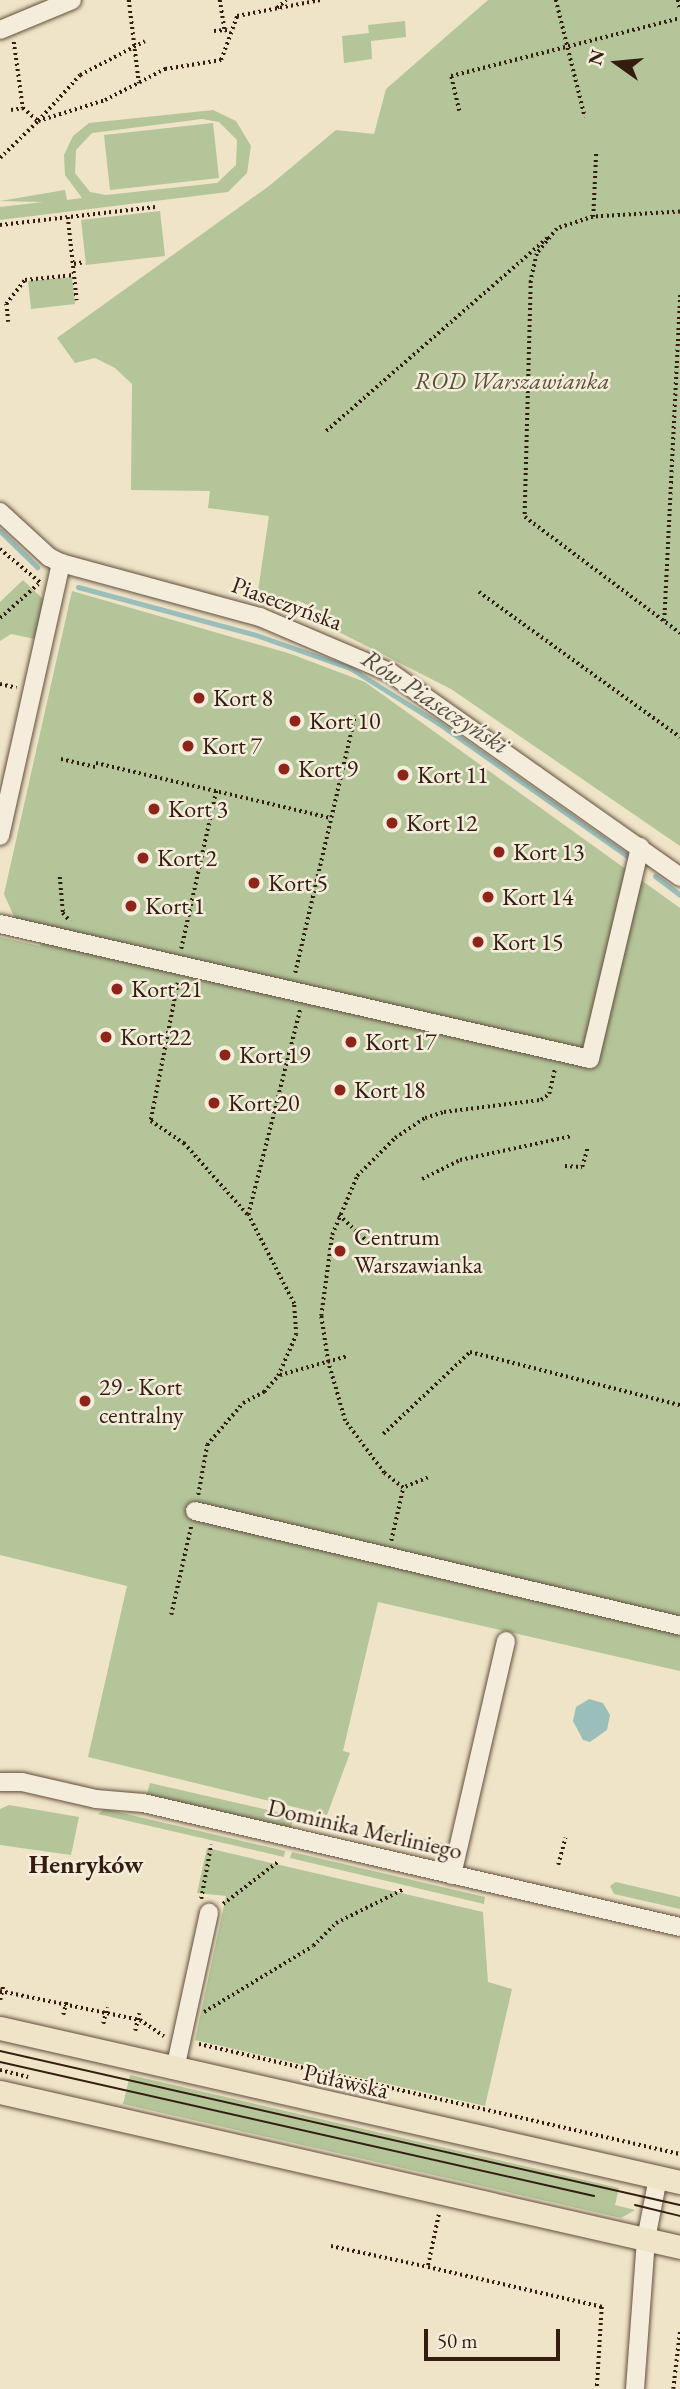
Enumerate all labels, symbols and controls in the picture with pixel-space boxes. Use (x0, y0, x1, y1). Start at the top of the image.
north arrow (582, 28, 652, 98)
text: N (582, 47, 610, 68)
park label: ROD Warszawianka (415, 367, 609, 395)
street label: Piaseczyńska (228, 570, 346, 636)
water label: Rów Piaseczyński (355, 643, 515, 761)
place label: Kort 8 (213, 684, 273, 712)
marker: Kort 8 (191, 690, 207, 706)
place label: Kort 10 (309, 707, 381, 735)
marker: Kort 10 (287, 713, 303, 729)
place label: Kort 7 (202, 732, 262, 760)
marker: Kort 7 (180, 738, 196, 754)
place label: Kort 9 (298, 755, 358, 783)
marker: Kort 9 (276, 761, 292, 777)
place label: Kort 11 (417, 761, 489, 789)
marker: Kort 11 (395, 767, 411, 783)
place label: Kort 3 (168, 795, 228, 823)
marker: Kort 3 (146, 801, 162, 817)
place label: Kort 12 (406, 809, 478, 837)
marker: Kort 12 (384, 815, 400, 831)
place label: Kort 13 (513, 838, 585, 866)
place label: Kort 2 (157, 844, 217, 872)
marker: Kort 13 (491, 844, 507, 860)
marker: Kort 2 (135, 850, 151, 866)
place label: Kort 5 (268, 869, 328, 897)
marker: Kort 5 (246, 875, 262, 891)
place label: Kort 14 (502, 883, 574, 911)
marker: Kort 14 (480, 889, 496, 905)
place label: Kort 1 (145, 892, 205, 920)
marker: Kort 1 (123, 898, 139, 914)
place label: Kort 15 (492, 928, 564, 956)
marker: Kort 15 (470, 934, 486, 950)
place label: Kort 21 (131, 975, 203, 1003)
marker: Kort 21 (109, 981, 125, 997)
place label: Kort 22 (120, 1023, 192, 1051)
place label: Kort 17 (365, 1028, 437, 1056)
marker: Kort 22 (98, 1029, 114, 1045)
marker: Kort 17 (343, 1034, 359, 1050)
place label: Kort 19 (239, 1041, 311, 1069)
marker: Kort 19 (217, 1047, 233, 1063)
place label: Kort 18 (354, 1076, 426, 1104)
marker: Kort 18 (332, 1082, 348, 1098)
place label: Kort 20 (228, 1089, 300, 1117)
marker: Kort 20 (206, 1095, 222, 1111)
place label: Centrum Warszawianka (354, 1223, 482, 1279)
marker: Centrum Warszawianka (332, 1243, 348, 1259)
place label: 29 - Kort centralny (99, 1373, 183, 1429)
marker: 29 - Kort centralny (77, 1393, 93, 1409)
street label: Dominika Merliniego (265, 1793, 465, 1865)
district label: Henryków (28, 1849, 144, 1881)
street label: Puławska (301, 2057, 391, 2105)
scale bar (428, 2316, 564, 2360)
text: 50 m (437, 2327, 478, 2354)

